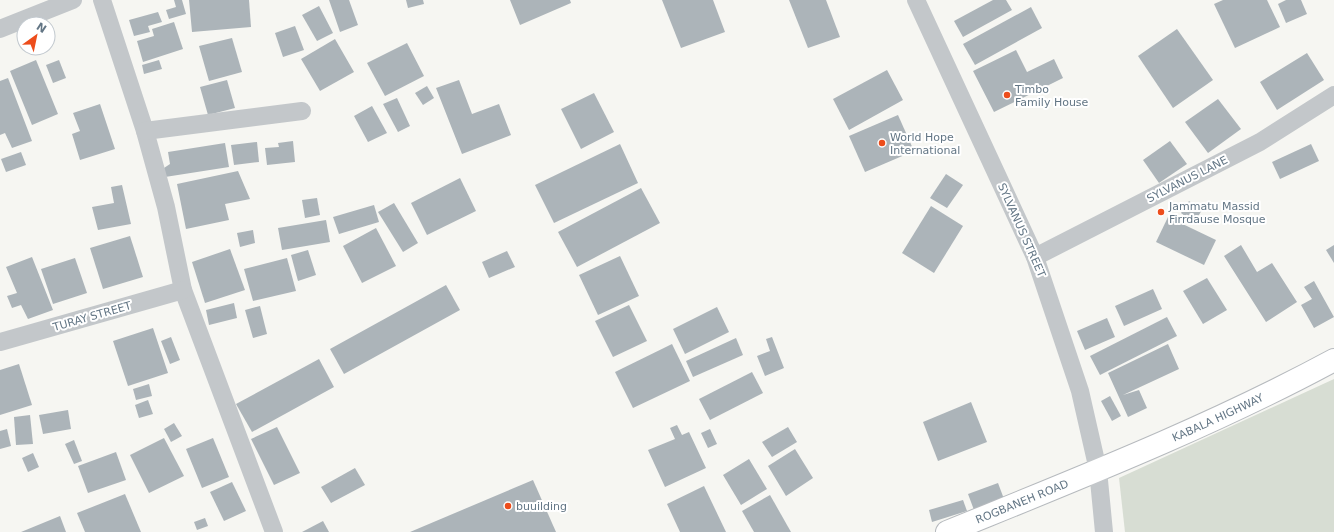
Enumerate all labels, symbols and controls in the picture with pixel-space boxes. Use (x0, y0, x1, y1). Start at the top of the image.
north arrow (16, 16, 56, 56)
text: N (34, 20, 49, 36)
place label: Timbo Family House (1014, 83, 1089, 109)
marker: Timbo Family House (1002, 90, 1012, 100)
place label: World Hope International (890, 131, 960, 157)
marker: World Hope International (877, 138, 887, 148)
street label: SYLVANUS LANE (1145, 153, 1230, 205)
street label: SYLVANUS STREET (995, 181, 1048, 280)
place label: Jammatu Massid Firrdause Mosque (1168, 200, 1266, 226)
marker: Jammatu Massid Firrdause Mosque (1156, 207, 1166, 217)
street label: TURAY STREET (51, 299, 133, 334)
street label: KABALA HIGHWAY (1170, 391, 1266, 445)
street label: ROGBANEH ROAD (974, 477, 1071, 527)
place label: buuilding (516, 500, 567, 513)
marker: buuilding (503, 501, 513, 511)

